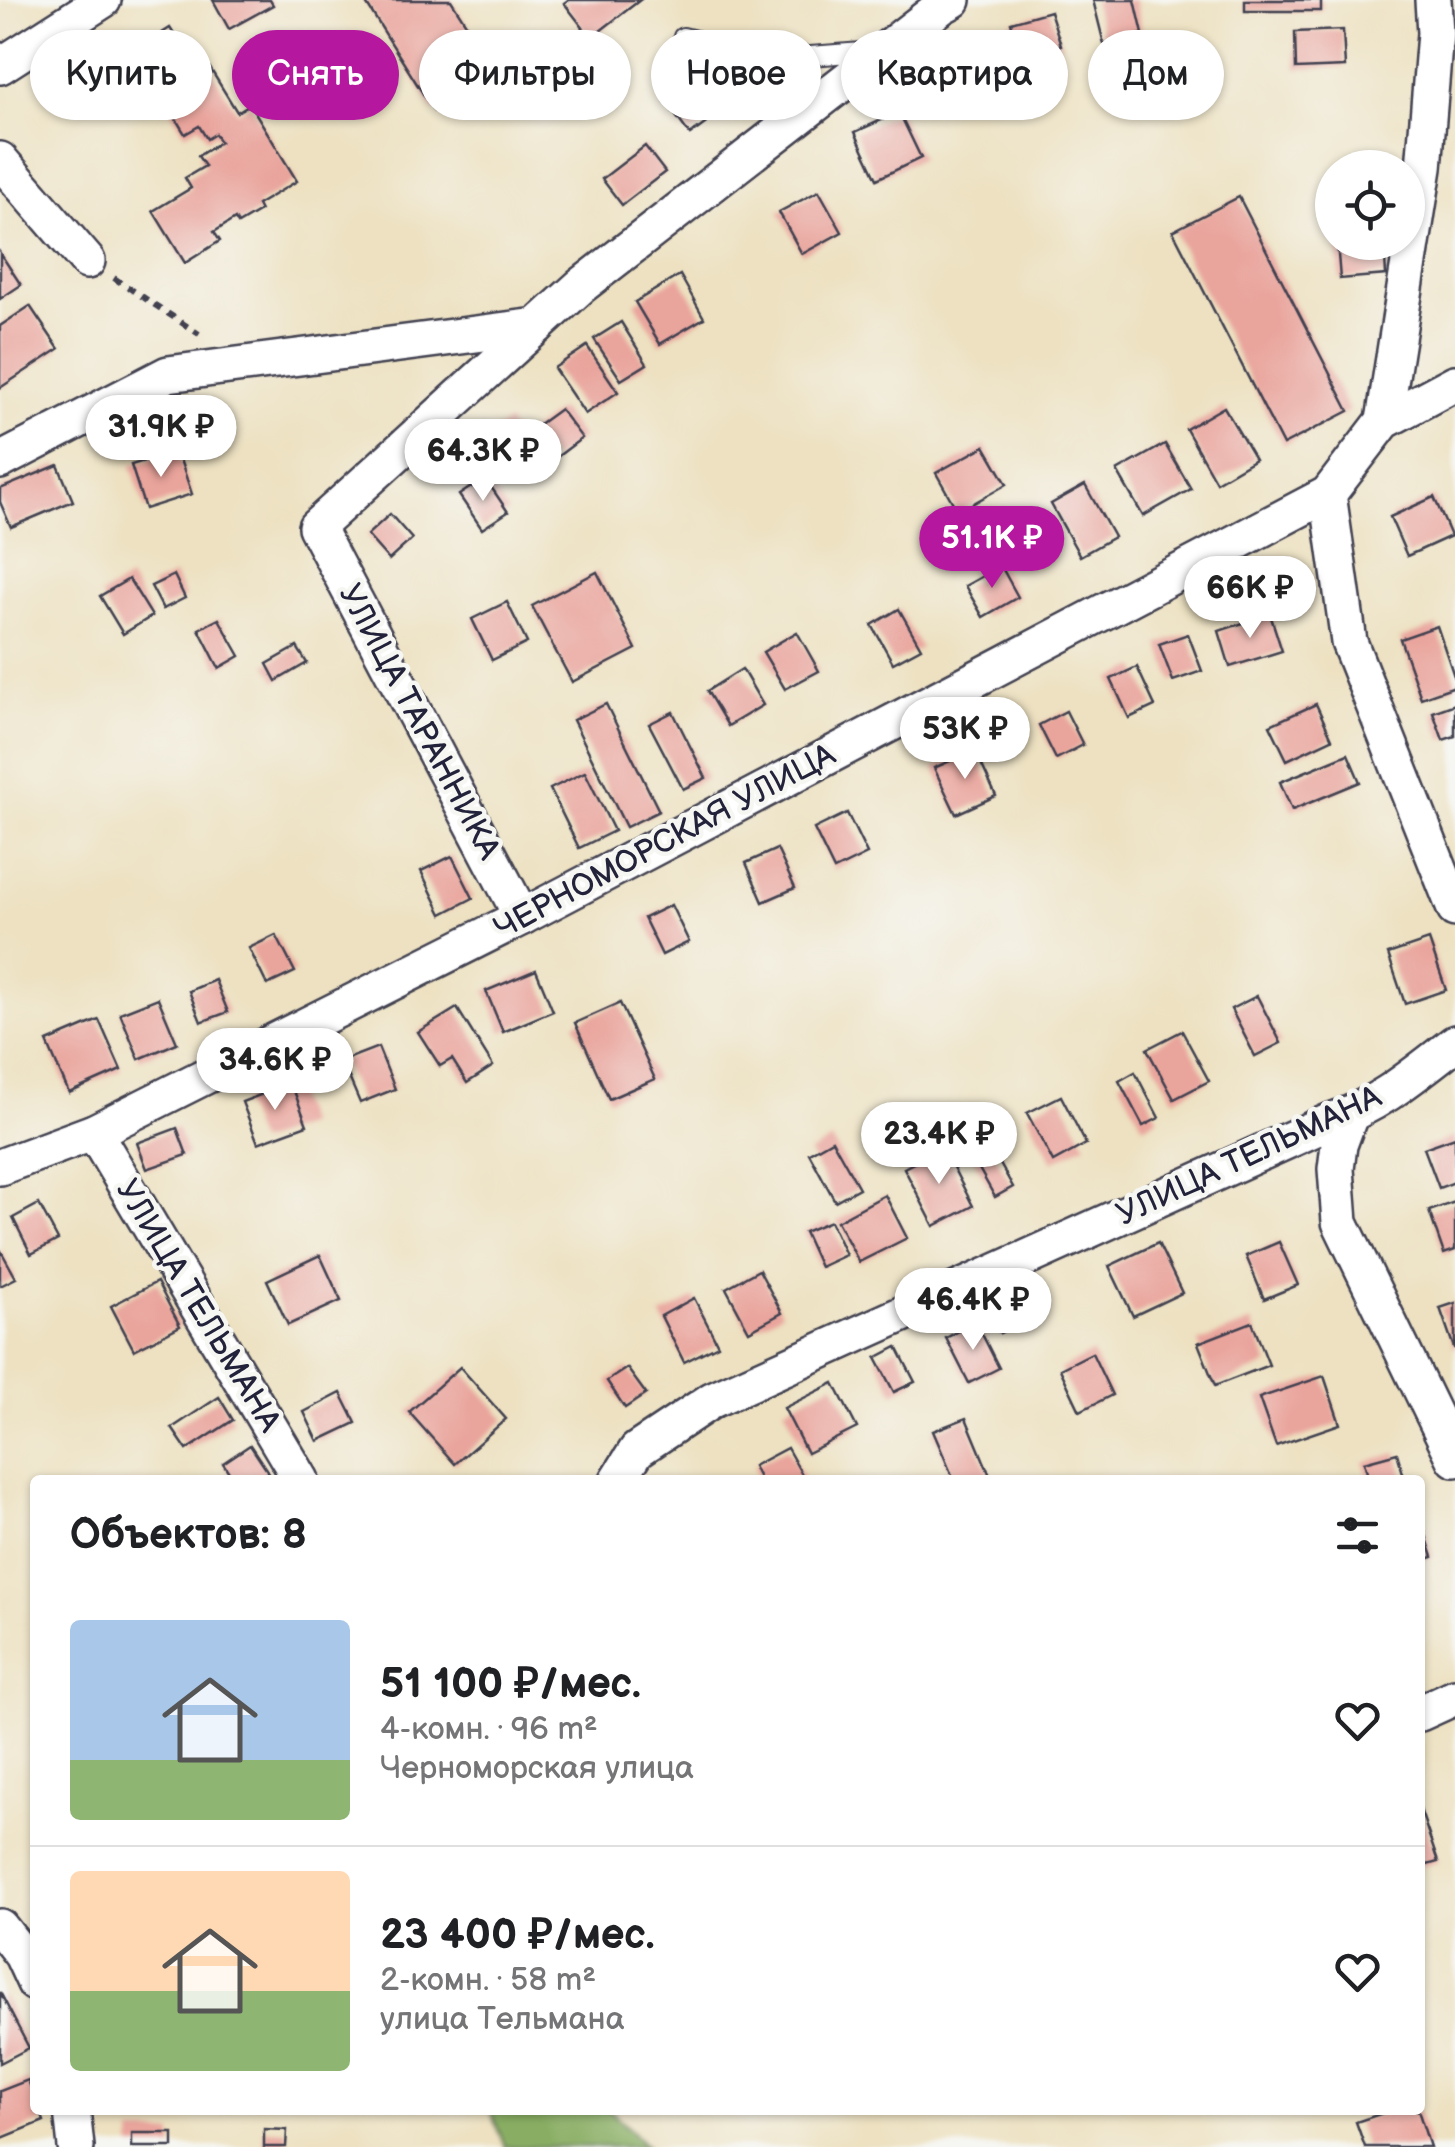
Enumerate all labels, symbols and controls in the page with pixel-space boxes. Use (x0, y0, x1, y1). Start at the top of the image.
chip: Купить (30, 30, 212, 120)
chip: Снять (232, 30, 399, 120)
chip: Фильтры (419, 30, 631, 120)
chip: Новое (651, 30, 821, 120)
chip: Квартира (841, 30, 1068, 120)
chip: Дом (1088, 30, 1224, 120)
map controls (1315, 150, 1425, 260)
button: locate (1315, 150, 1425, 260)
pin: 31.9K ₽ (69, 395, 253, 480)
text: 31.9K ₽ (108, 408, 214, 447)
pin: 64.3K ₽ (391, 419, 575, 504)
text: 64.3K ₽ (427, 432, 540, 471)
pin: 51.1K ₽ (900, 506, 1084, 591)
text: 51.1K ₽ (941, 519, 1043, 558)
pin: 66K ₽ (1180, 556, 1320, 641)
text: 66K ₽ (1206, 569, 1294, 608)
street label: УЛИЦА ТАРАННИКА (330, 578, 508, 867)
pin: 53K ₽ (895, 697, 1035, 782)
text: 53K ₽ (922, 710, 1008, 749)
street label: ЧЕРНОМОРСКАЯ УЛИЦА (488, 735, 843, 949)
pin: 34.6K ₽ (183, 1028, 367, 1113)
text: 34.6K ₽ (219, 1041, 332, 1080)
street label: УЛИЦА ТЕЛЬМАНА (1110, 1077, 1388, 1234)
pin: 23.4K ₽ (847, 1102, 1031, 1187)
text: 23.4K ₽ (883, 1115, 995, 1154)
street label: УЛИЦА ТЕЛЬМАНА (107, 1173, 289, 1440)
pin: 46.4K ₽ (881, 1268, 1065, 1353)
text: 46.4K ₽ (916, 1281, 1030, 1320)
icon: filters (1330, 1508, 1385, 1563)
text: Объектов: 8 (70, 1510, 307, 1561)
text: 51 100 ₽/мес. (380, 1659, 641, 1710)
icon: home (150, 1660, 270, 1780)
icon: heart (1330, 1693, 1385, 1748)
text: 4-комн. · 96 m² (380, 1710, 598, 1749)
text: Черноморская улица (380, 1749, 694, 1788)
text: 23 400 ₽/мес. (380, 1910, 655, 1961)
icon: home (150, 1911, 270, 2031)
icon: heart (1330, 1944, 1385, 1999)
text: 2-комн. · 58 m² (380, 1961, 596, 2000)
text: улица Тельмана (380, 2000, 625, 2039)

